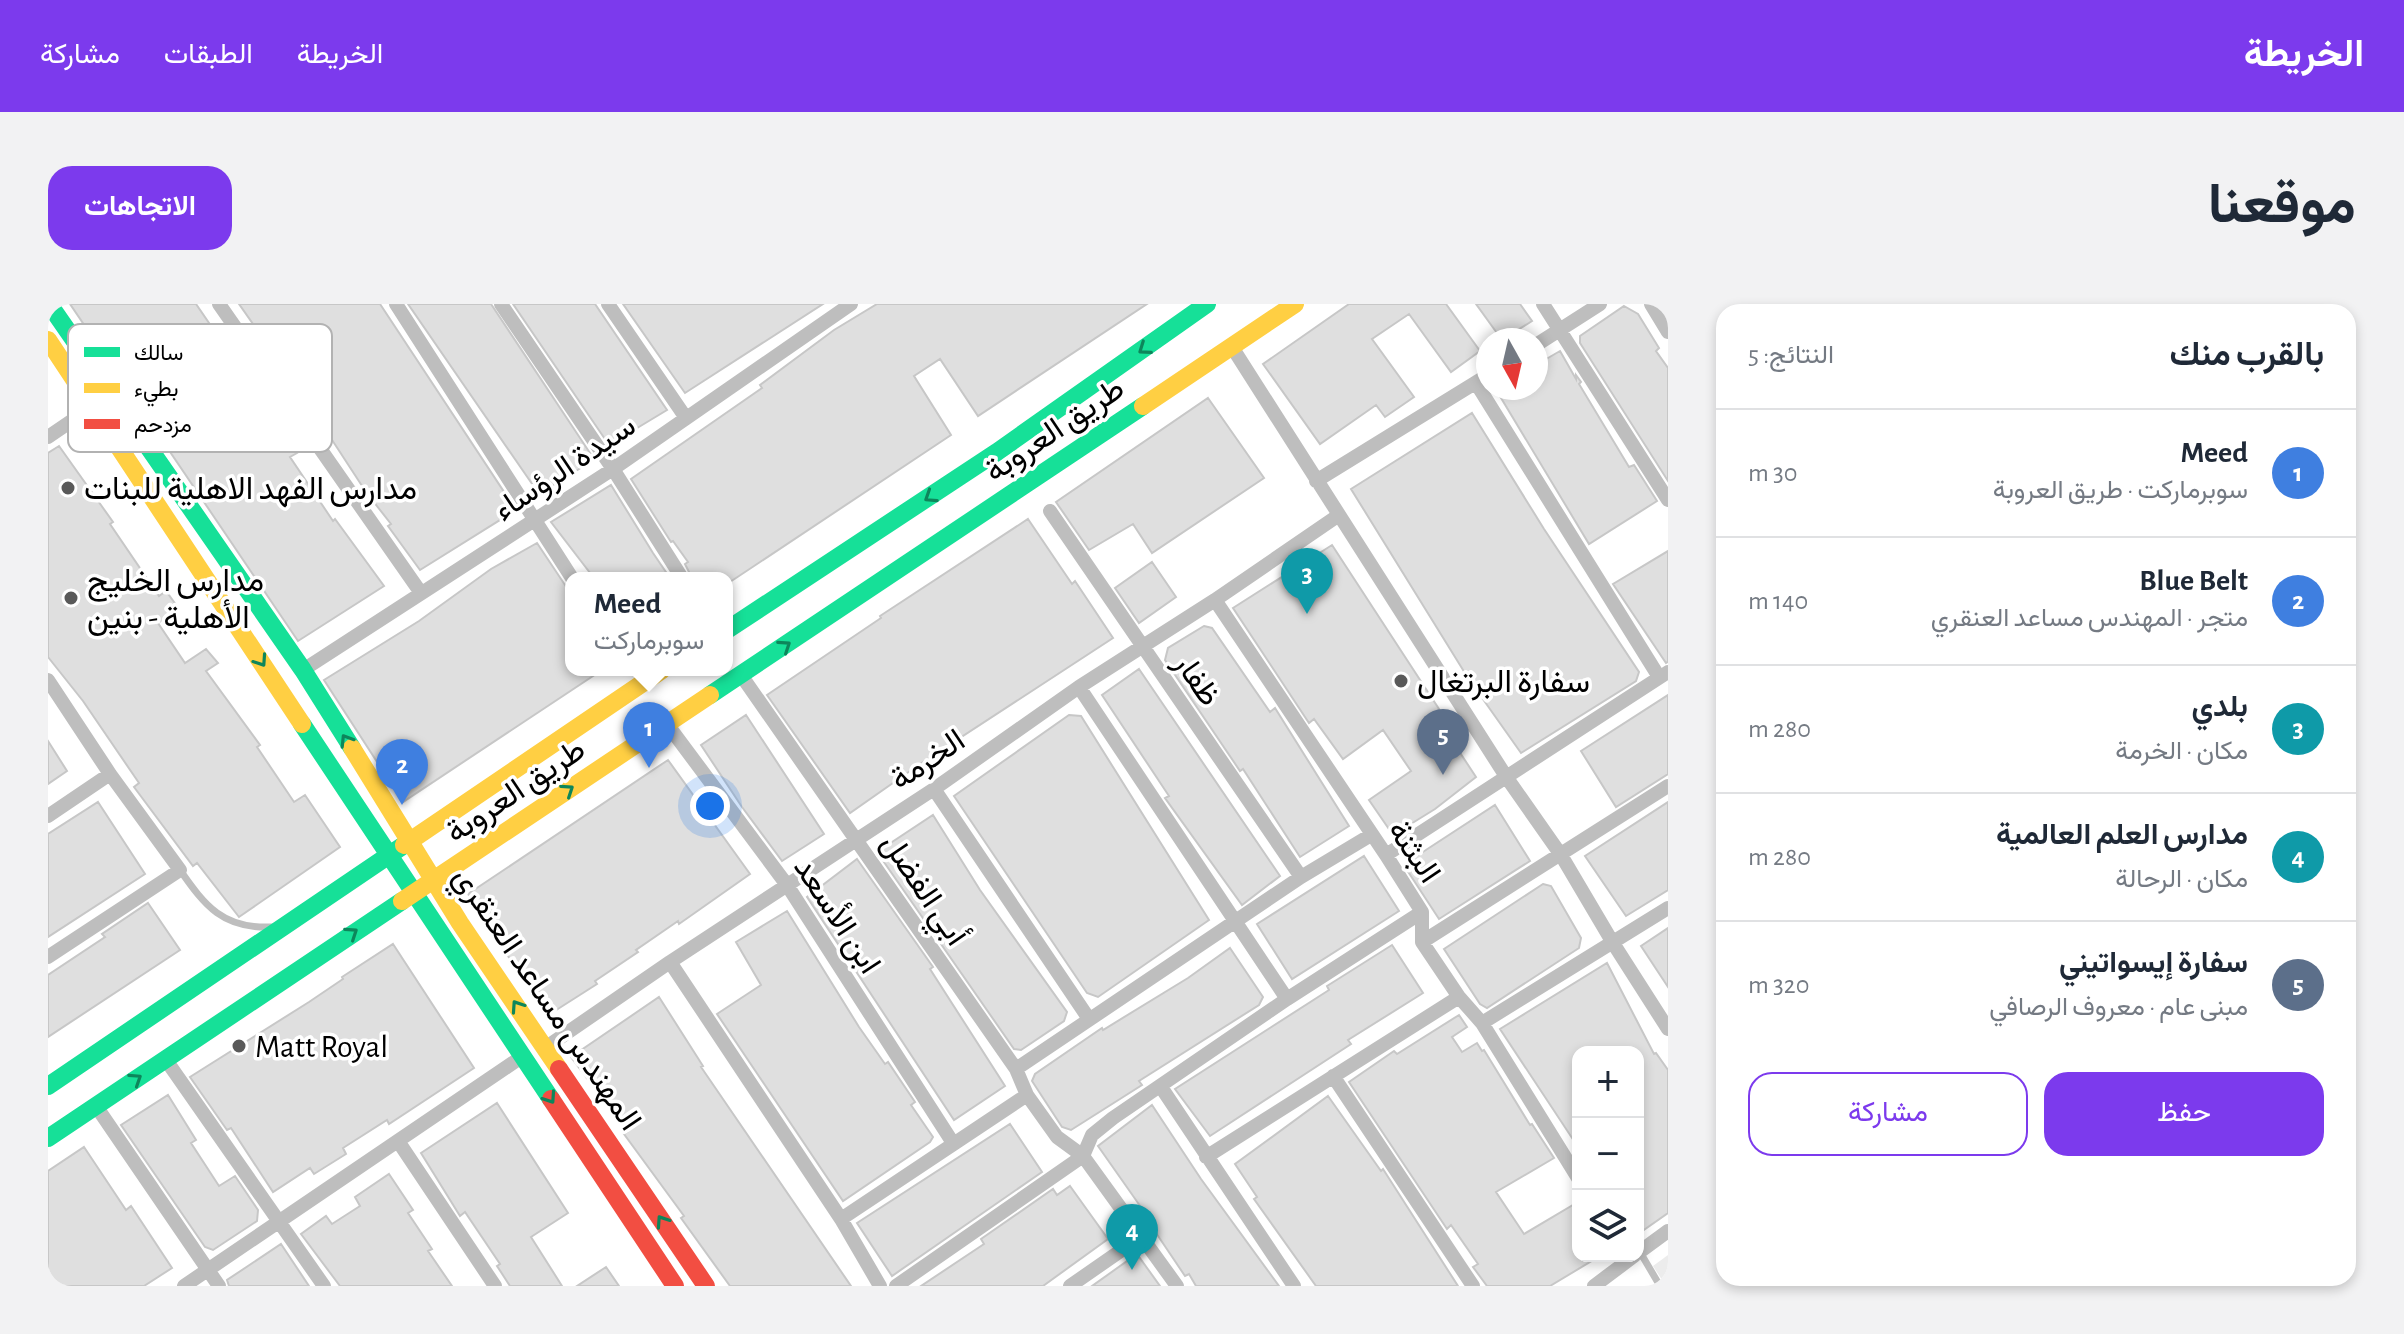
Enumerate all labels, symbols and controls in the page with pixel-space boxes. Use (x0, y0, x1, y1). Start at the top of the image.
text: الخريطة (2244, 36, 2364, 74)
text: مشاركة (40, 41, 120, 69)
text: الطبقات (164, 41, 253, 69)
text: الخريطة (297, 41, 383, 69)
button: الاتجاهات (48, 166, 232, 250)
text: موقعنا (2208, 177, 2356, 233)
legend (68, 324, 332, 452)
north arrow (1476, 328, 1548, 400)
text: بالقرب منك (2170, 338, 2324, 372)
one-way arrow (1138, 339, 1152, 354)
text: سالك (134, 342, 183, 364)
text: النتائج: 5 (1748, 342, 1834, 368)
street label: طريق العروبة (979, 372, 1132, 490)
text: بطيء (134, 378, 179, 407)
street label: سيدة الرؤساء (488, 409, 643, 529)
text: مزدحم (134, 414, 192, 439)
text: Meed (2180, 438, 2248, 468)
text: 30 m (1748, 460, 1798, 486)
text: 1 (2293, 460, 2303, 486)
place label: مدارس الفهد الاهلية للبنات (84, 473, 417, 508)
text: سوبرماركت · طريق العروبة (1993, 477, 2248, 503)
marker: مدارس الفهد الاهلية للبنات (59, 479, 77, 497)
one-way arrow (924, 487, 938, 502)
pin: 3 (1281, 548, 1333, 614)
place label: مدارس الخليج الأهلية - بنين (87, 565, 264, 636)
text: Blue Belt (2139, 566, 2248, 596)
popup (565, 572, 733, 676)
text: 140 m (1748, 588, 1808, 614)
text: 2 (2292, 588, 2304, 614)
marker: مدارس الخليج الأهلية - بنين (62, 589, 80, 607)
text: Meed (594, 589, 661, 619)
text: متجر · المهندس مساعد العنقري (1931, 605, 2248, 631)
text: سوبرماركت (594, 628, 704, 654)
one-way arrow (776, 641, 790, 656)
street label: ظفار (1165, 647, 1226, 713)
one-way arrow (252, 653, 267, 667)
place label: سفارة البرتغال (1417, 666, 1590, 701)
marker: سفارة البرتغال (1392, 672, 1410, 690)
text: بلدي (2191, 692, 2248, 722)
pin: 1 (623, 702, 675, 768)
pin: 5 (1417, 709, 1469, 775)
text: 280 m (1748, 716, 1811, 742)
text: 3 (2292, 716, 2304, 742)
street label: الخرمة (885, 724, 972, 798)
street label: طريق العروبة (440, 733, 593, 851)
one-way arrow (340, 734, 355, 749)
text: مكان · الخرمة (2115, 738, 2248, 764)
pin: 2 (376, 739, 428, 805)
one-way arrow (560, 785, 574, 800)
your location (690, 786, 730, 826)
street label: البثنة (1381, 815, 1446, 889)
text: مدارس العلم العالمية (1996, 820, 2248, 850)
street label: أبي الفضل (868, 827, 975, 956)
text: 280 m (1748, 844, 1811, 870)
text: 4 (2291, 844, 2305, 870)
street label: ابن الأسعد (786, 850, 889, 980)
street label: المهندس مساعد العنقري (440, 861, 647, 1141)
text: مكان · الرحالة (2115, 866, 2248, 892)
one-way arrow (343, 928, 357, 943)
text: سفارة إيسواتيني (2059, 948, 2248, 978)
text: 320 m (1748, 972, 1809, 998)
text: 5 (2292, 972, 2304, 998)
text: مبنى عام · معروف الرصافي (1989, 994, 2248, 1020)
one-way arrow (511, 1000, 526, 1014)
place label: Matt Royal (255, 1031, 388, 1063)
marker: Matt Royal (230, 1037, 248, 1055)
map controls (1572, 1046, 1644, 1262)
button: + (1572, 1046, 1644, 1118)
button: مشاركة (1748, 1072, 2028, 1156)
button: حفظ (2044, 1072, 2324, 1156)
one-way arrow (128, 1074, 142, 1089)
one-way arrow (541, 1090, 556, 1104)
button: − (1572, 1118, 1644, 1190)
button: layers (1572, 1190, 1644, 1262)
pin: 4 (1106, 1204, 1158, 1270)
one-way arrow (657, 1216, 672, 1230)

